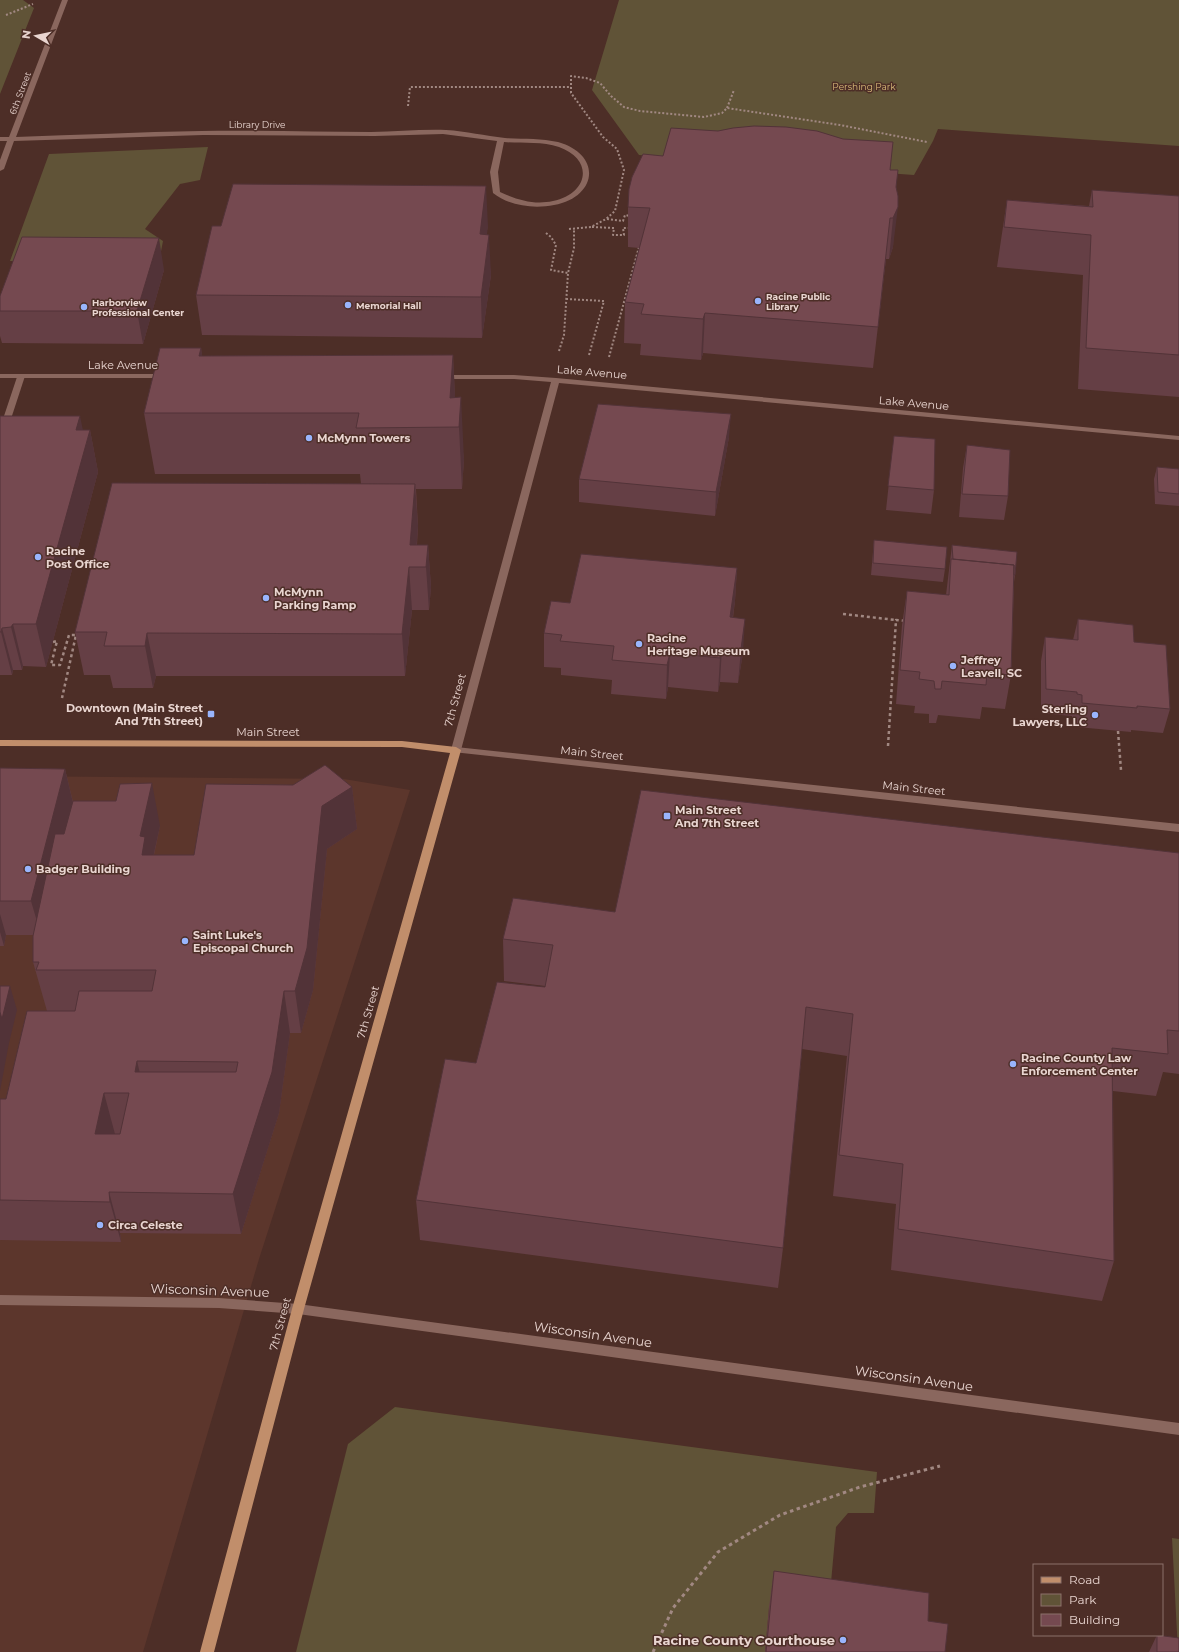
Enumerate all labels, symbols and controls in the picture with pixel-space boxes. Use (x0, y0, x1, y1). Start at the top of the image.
north arrow (16, 16, 56, 56)
text: N (19, 29, 34, 40)
street label: 6th Street (7, 70, 33, 116)
park label: Pershing Park (832, 81, 896, 92)
street label: Library Drive (229, 119, 286, 130)
place label: Racine Public Library (766, 291, 831, 312)
marker: Racine Public Library (753, 296, 763, 306)
place label: Harborview Professional Center (92, 297, 184, 318)
marker: Memorial Hall (343, 300, 353, 310)
place label: Memorial Hall (356, 300, 422, 311)
marker: Harborview Professional Center (79, 302, 89, 312)
street label: Lake Avenue (88, 358, 159, 372)
street label: Lake Avenue (556, 362, 628, 382)
street label: Lake Avenue (878, 393, 950, 413)
place label: McMynn Towers (317, 431, 410, 445)
marker: McMynn Towers (304, 433, 314, 443)
place label: Racine Post Office (46, 544, 109, 571)
marker: Racine Post Office (33, 552, 43, 562)
place label: McMynn Parking Ramp (274, 585, 357, 612)
marker: McMynn Parking Ramp (261, 593, 271, 603)
place label: Racine Heritage Museum (647, 631, 750, 658)
marker: Racine Heritage Museum (634, 639, 644, 649)
place label: Jeffrey Leavell, SC (960, 653, 1022, 680)
marker: Jeffrey Leavell, SC (948, 661, 958, 671)
street label: 7th Street (441, 671, 469, 728)
place label: Downtown (Main Street And 7th Street) (66, 701, 203, 728)
place label: Sterling Lawyers, LLC (1012, 702, 1087, 729)
marker: Downtown (Main Street And 7th Street) (206, 709, 216, 719)
marker: Sterling Lawyers, LLC (1090, 710, 1100, 720)
street label: Main Street (236, 725, 300, 739)
street label: Main Street (560, 743, 625, 763)
street label: Main Street (882, 778, 947, 798)
place label: Main Street And 7th Street (674, 803, 759, 830)
marker: Main Street And 7th Street (662, 811, 672, 821)
place label: Badger Building (36, 862, 130, 876)
marker: Badger Building (23, 864, 33, 874)
place label: Saint Luke's Episcopal Church (193, 928, 293, 955)
marker: Saint Luke's Episcopal Church (180, 936, 190, 946)
street label: 7th Street (354, 983, 382, 1040)
place label: Racine County Law Enforcement Center (1021, 1051, 1138, 1078)
marker: Racine County Law Enforcement Center (1008, 1059, 1018, 1069)
place label: Circa Celeste (108, 1218, 183, 1232)
marker: Circa Celeste (95, 1220, 105, 1230)
street label: Wisconsin Avenue (150, 1280, 270, 1300)
street label: 7th Street (266, 1295, 294, 1352)
street label: Wisconsin Avenue (533, 1318, 653, 1350)
street label: Wisconsin Avenue (854, 1362, 974, 1394)
legend (1033, 1564, 1163, 1636)
text: Road (1069, 1572, 1100, 1587)
text: Park (1069, 1592, 1097, 1607)
text: Building (1069, 1612, 1120, 1627)
place label: Racine County Courthouse (653, 1632, 835, 1648)
marker: Racine County Courthouse (838, 1635, 848, 1645)

